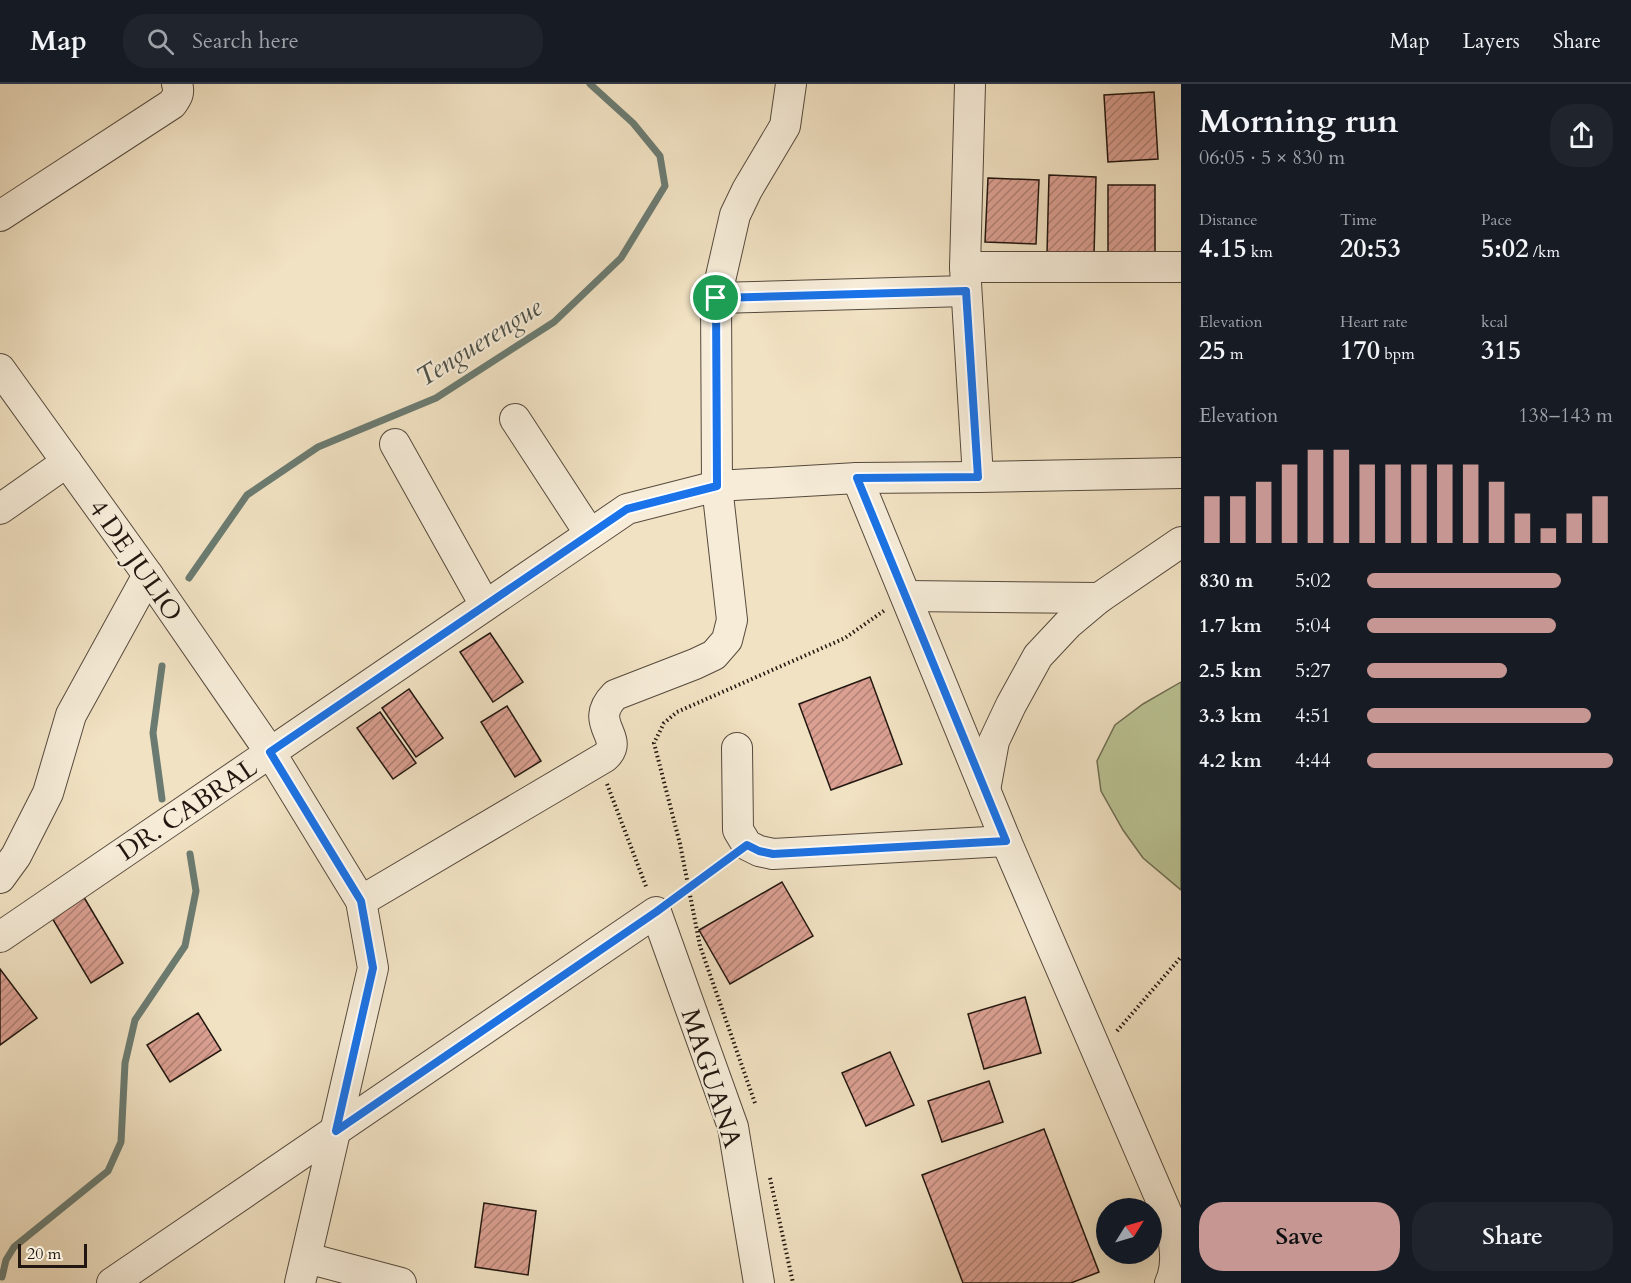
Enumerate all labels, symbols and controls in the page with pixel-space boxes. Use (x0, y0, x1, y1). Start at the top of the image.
search box (123, 14, 543, 68)
text: Map (30, 22, 87, 60)
icon: search (144, 25, 177, 58)
text: Search here (192, 26, 299, 56)
text: Map (1390, 27, 1430, 56)
text: Layers (1463, 27, 1520, 56)
text: Share (1553, 27, 1601, 56)
text: Morning run (1199, 99, 1399, 144)
button: share (1550, 104, 1613, 167)
text: 06:05 · 5 × 830 m (1199, 144, 1345, 171)
text: Distance (1199, 209, 1257, 231)
text: Time (1340, 209, 1377, 231)
text: Pace (1481, 209, 1512, 231)
text: 4.15 (1199, 231, 1247, 266)
text: 20:53 (1340, 231, 1401, 266)
text: 5:02 (1481, 231, 1529, 266)
text: km (1247, 241, 1273, 263)
text: /km (1529, 241, 1560, 263)
pin (690, 272, 741, 323)
icon: arrive (699, 281, 732, 314)
water label: Tenguerengue (409, 289, 550, 396)
text: Elevation (1199, 311, 1263, 333)
text: Heart rate (1340, 311, 1408, 333)
text: kcal (1481, 311, 1508, 333)
text: 25 (1199, 333, 1226, 368)
text: 170 (1340, 333, 1380, 368)
text: 315 (1481, 333, 1521, 368)
text: m (1226, 343, 1243, 365)
text: bpm (1380, 343, 1415, 365)
text: Elevation (1199, 402, 1278, 429)
text: 138–143 m (1518, 402, 1613, 429)
street label: 4 DE JULIO (81, 492, 191, 628)
text: 830 m (1199, 567, 1254, 594)
text: 5:02 (1295, 567, 1331, 594)
text: 1.7 km (1199, 612, 1262, 639)
text: 5:04 (1295, 612, 1331, 639)
text: 2.5 km (1199, 657, 1262, 684)
text: 5:27 (1295, 657, 1331, 684)
text: 3.3 km (1199, 702, 1262, 729)
text: 4:51 (1295, 702, 1331, 729)
text: 4.2 km (1199, 747, 1262, 774)
text: 4:44 (1295, 747, 1331, 774)
street label: DR. CABRAL (111, 750, 264, 869)
street label: MAGUANA (673, 1004, 751, 1152)
north arrow (1096, 1198, 1162, 1264)
map controls (1096, 1198, 1162, 1264)
button: Save (1199, 1202, 1400, 1271)
button: Share (1412, 1202, 1613, 1271)
scale bar (18, 1241, 87, 1268)
text: 20 m (27, 1243, 61, 1265)

